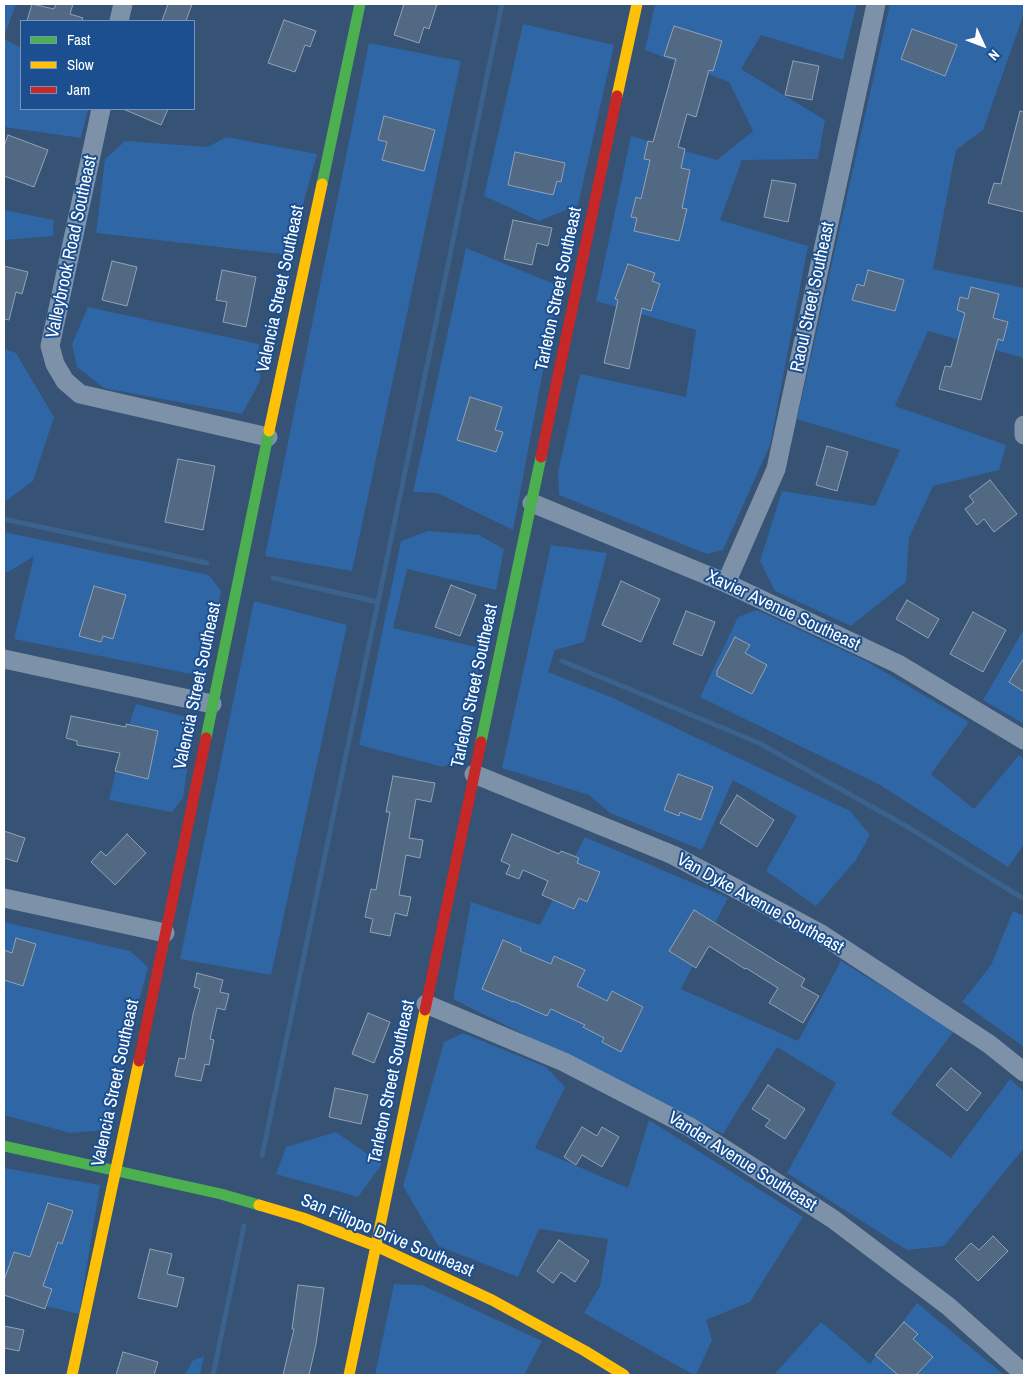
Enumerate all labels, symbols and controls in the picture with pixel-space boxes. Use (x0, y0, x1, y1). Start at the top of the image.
legend (20, 20, 195, 110)
north arrow (958, 20, 1008, 70)
text: Fast (67, 29, 90, 50)
text: N (985, 46, 1003, 64)
text: Slow (67, 54, 94, 75)
text: Jam (67, 79, 90, 100)
street label: Valleybrook Road Southeast (42, 154, 102, 340)
street label: Valencia Street Southeast (253, 203, 309, 375)
street label: Tarleton Street Southeast (531, 205, 587, 373)
street label: Raoul Street Southeast (787, 220, 839, 374)
street label: Xavier Avenue Southeast (703, 566, 863, 656)
street label: Valencia Street Southeast (170, 600, 226, 772)
street label: Tarleton Street Southeast (447, 602, 503, 770)
street label: Van Dyke Avenue Southeast (673, 849, 847, 959)
street label: Valencia Street Southeast (88, 997, 144, 1169)
street label: Tarleton Street Southeast (364, 998, 420, 1166)
street label: Vander Avenue Southeast (664, 1108, 820, 1216)
street label: San Filippo Drive Southeast (297, 1190, 477, 1282)

